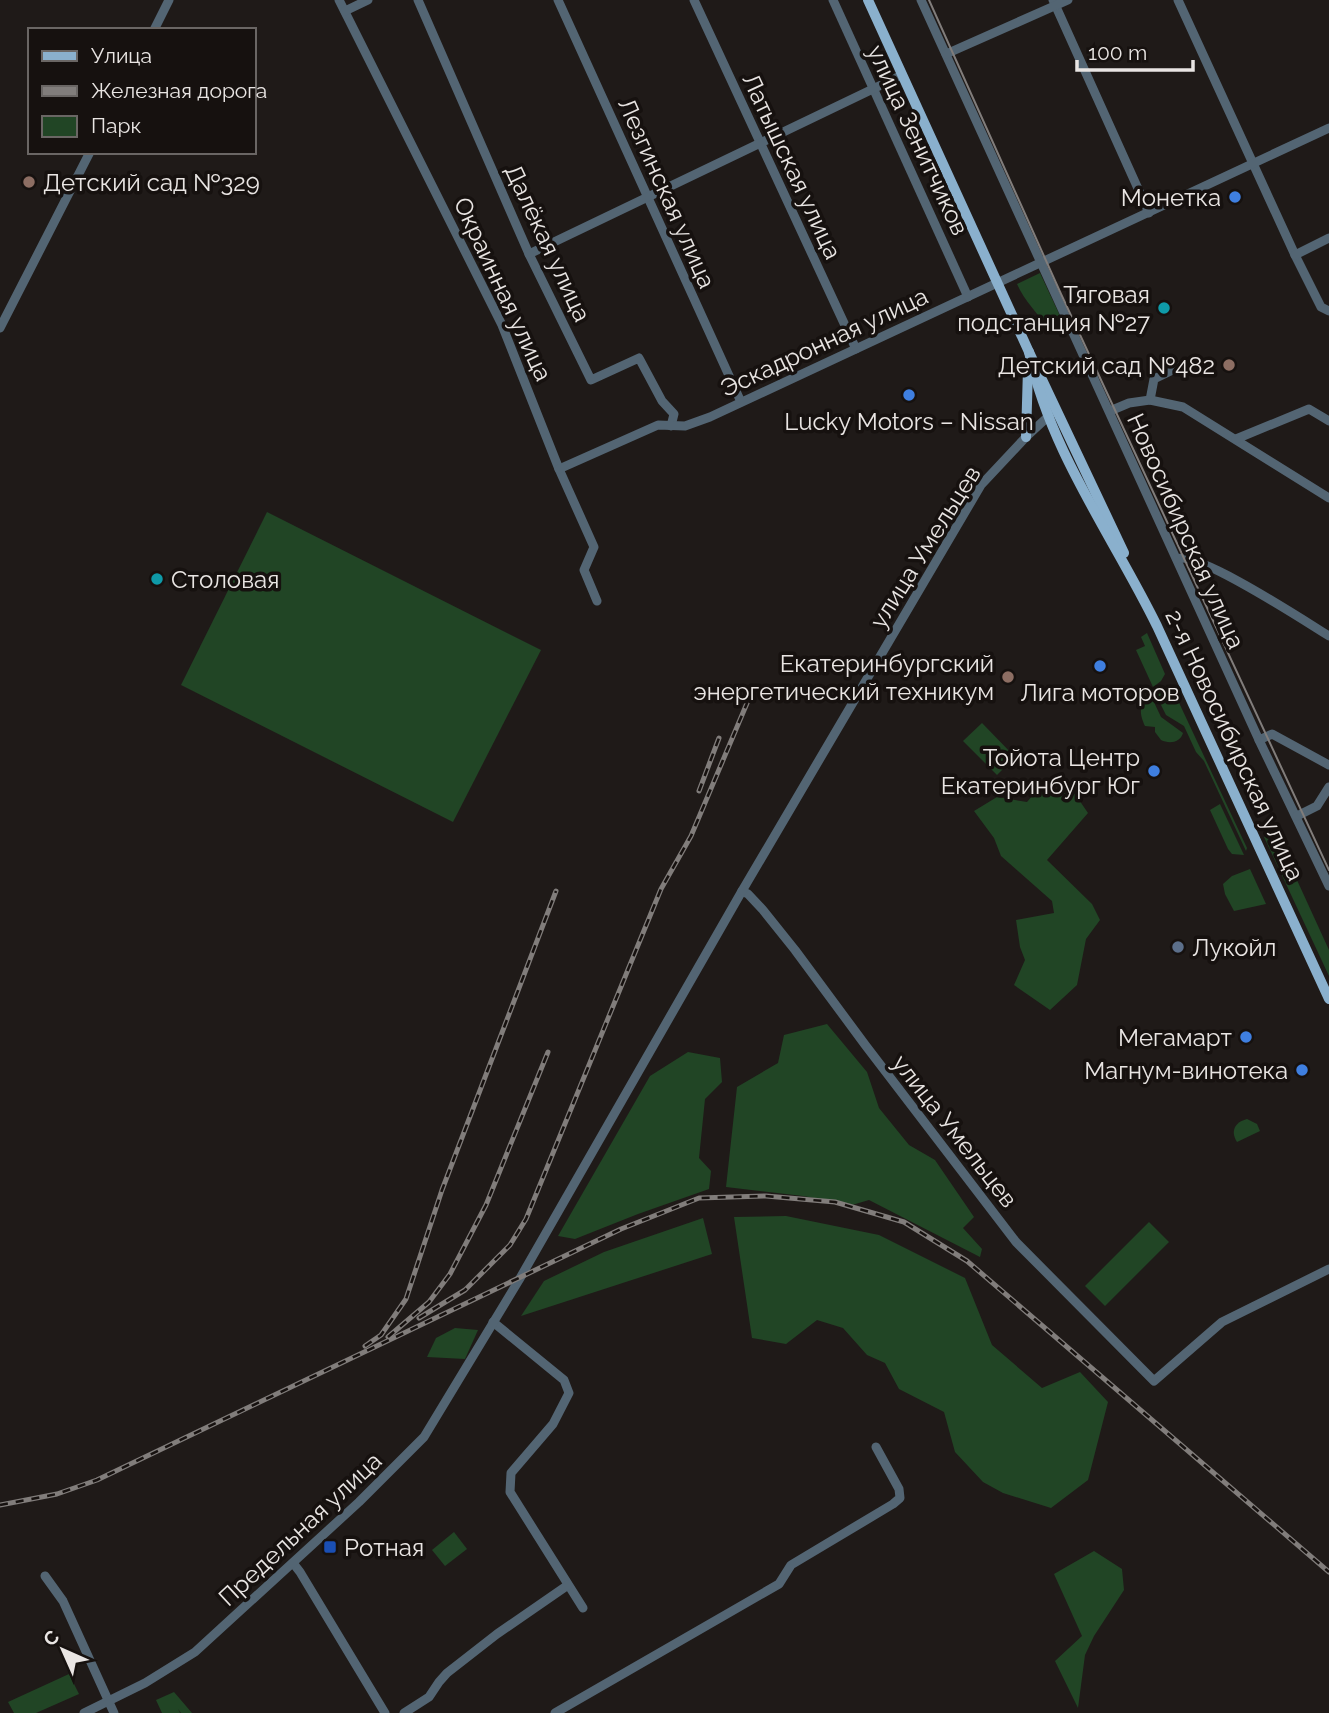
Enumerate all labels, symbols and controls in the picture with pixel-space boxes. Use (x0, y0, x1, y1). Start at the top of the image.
legend (28, 28, 256, 154)
scale bar (1077, 28, 1192, 72)
street label: улица Зенитчиков (861, 40, 975, 240)
text: 100 m (1088, 40, 1147, 65)
text: Улица (91, 43, 152, 68)
street label: Латышская улица (736, 68, 848, 264)
text: Железная дорога (91, 78, 267, 103)
street label: Лезгинская улица (612, 93, 722, 293)
text: Парк (91, 113, 141, 138)
street label: Далёкая улица (499, 160, 597, 326)
place label: Детский сад №329 (43, 168, 260, 197)
marker: Детский сад №329 (21, 174, 37, 190)
place label: Монетка (1121, 183, 1221, 212)
marker: Монетка (1227, 189, 1243, 205)
street label: Окраинная улица (448, 193, 558, 385)
place label: Тяговая подстанция №27 (957, 280, 1150, 337)
street label: Эскадронная улица (716, 281, 932, 403)
marker: Тяговая подстанция №27 (1156, 300, 1172, 316)
place label: Детский сад №482 (998, 351, 1215, 380)
marker: Детский сад №482 (1221, 357, 1237, 373)
marker: Lucky Motors – Nissan (901, 387, 917, 403)
place label: Lucky Motors – Nissan (784, 407, 1034, 436)
street label: Новосибирская улица (1121, 409, 1251, 653)
street label: улица Умельцев (863, 460, 987, 634)
place label: Столовая (171, 565, 279, 594)
marker: Столовая (149, 571, 165, 587)
street label: 2-я Новосибирская улица (1159, 605, 1311, 885)
place label: Екатеринбургский энергетический техникум (693, 649, 994, 706)
marker: Лига моторов (1092, 658, 1108, 674)
marker: Екатеринбургский энергетический техникум (1000, 669, 1016, 685)
place label: Лига моторов (1020, 678, 1180, 707)
place label: Тойота Центр Екатеринбург Юг (941, 743, 1140, 800)
marker: Тойота Центр Екатеринбург Юг (1146, 763, 1162, 779)
place label: Лукойл (1192, 933, 1276, 962)
marker: Лукойл (1170, 939, 1186, 955)
place label: Мегамарт (1118, 1023, 1233, 1052)
marker: Мегамарт (1238, 1029, 1254, 1045)
street label: улица Умельцев (886, 1049, 1024, 1213)
place label: Магнум-винотека (1084, 1056, 1288, 1085)
marker: Магнум-винотека (1294, 1062, 1310, 1078)
street label: Предельная улица (212, 1446, 388, 1612)
place label: Ротная (344, 1533, 424, 1562)
marker: Ротная (322, 1539, 338, 1555)
north arrow (28, 1615, 98, 1685)
text: С (39, 1626, 63, 1650)

